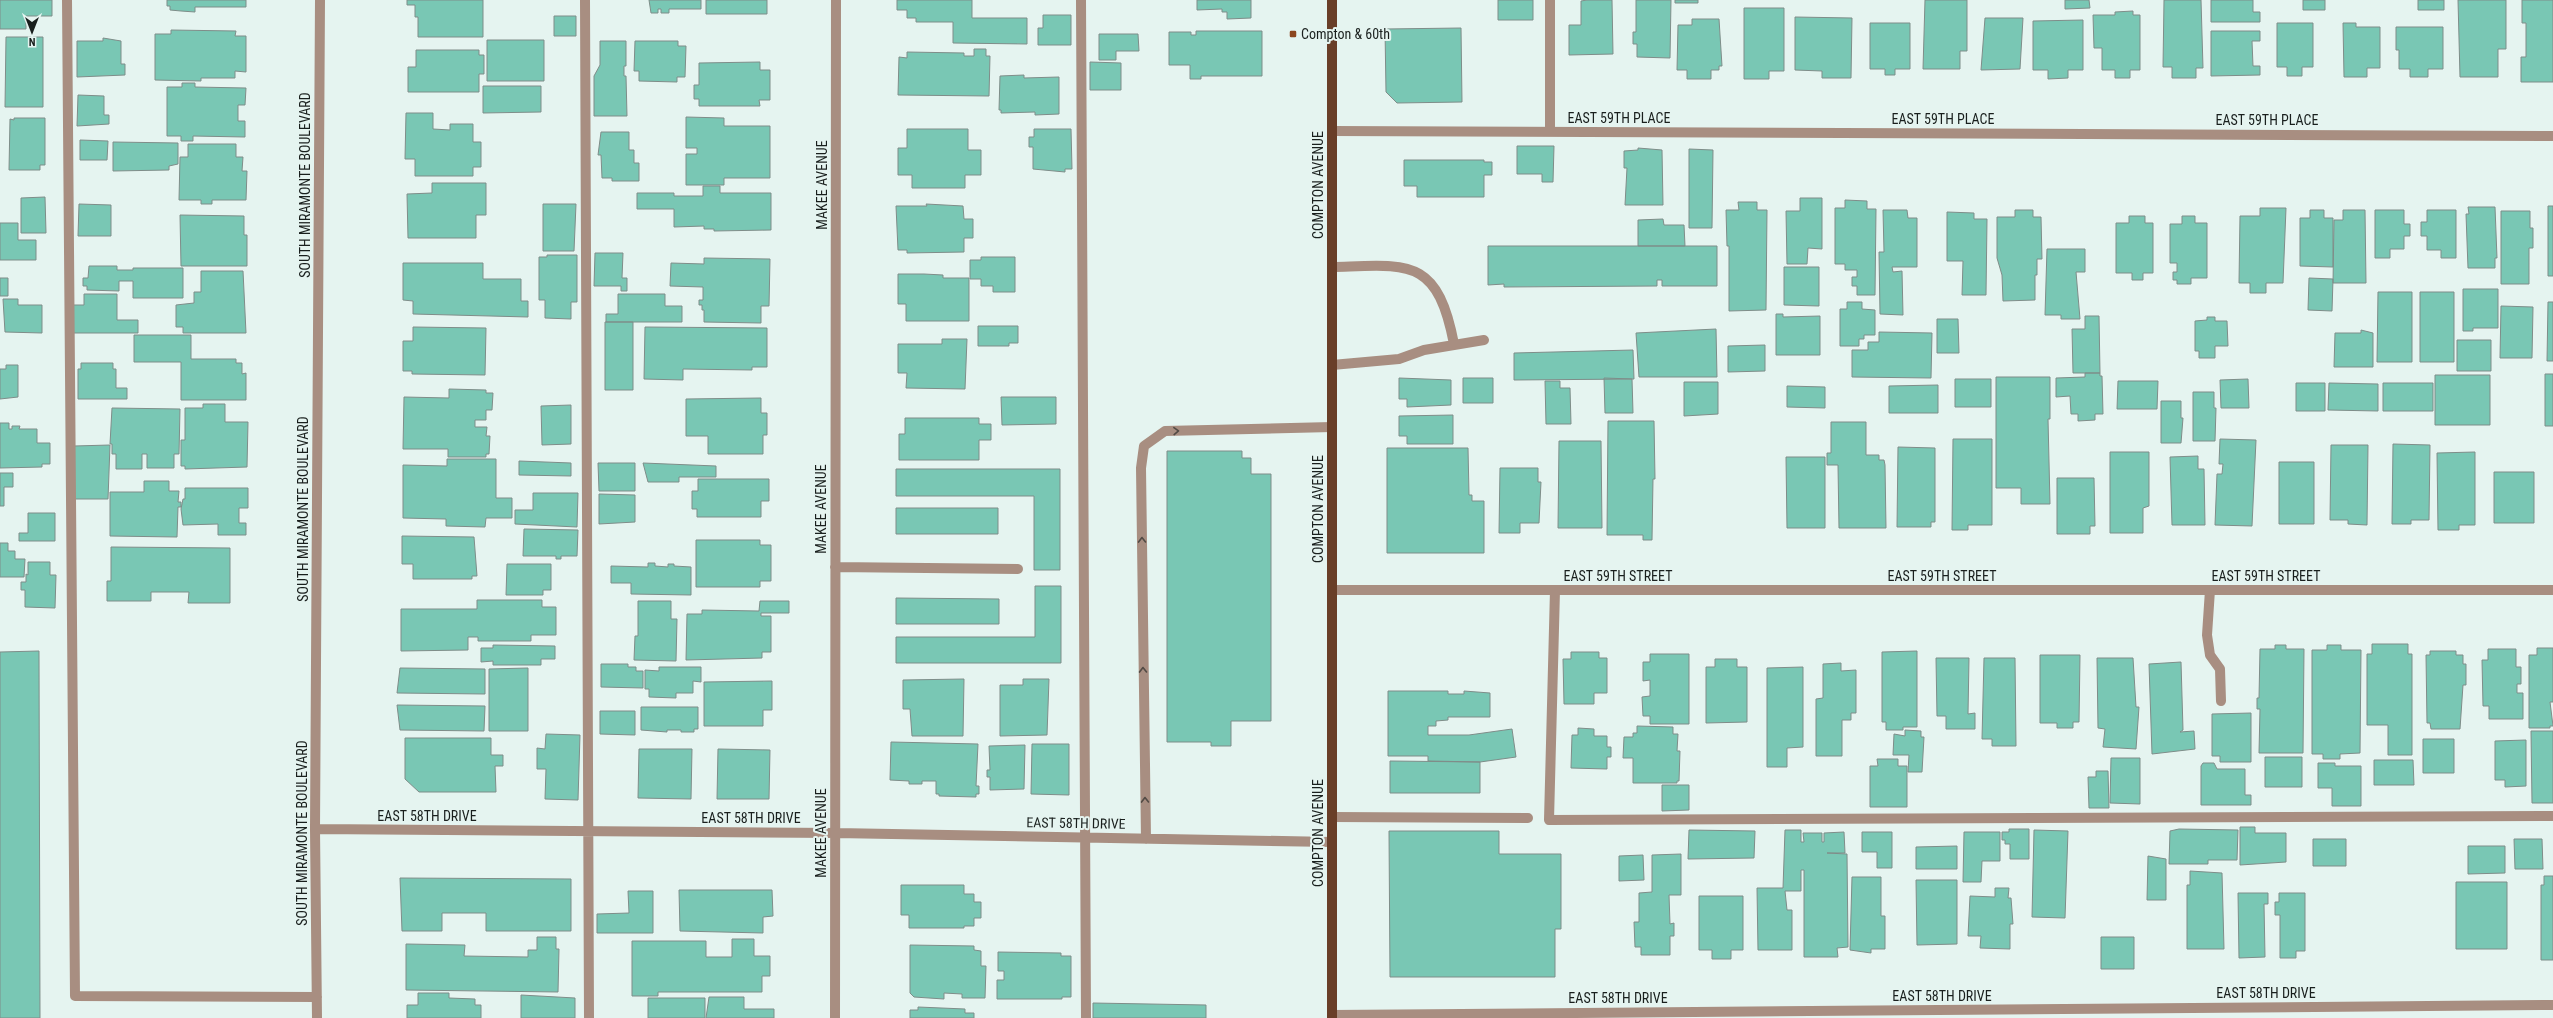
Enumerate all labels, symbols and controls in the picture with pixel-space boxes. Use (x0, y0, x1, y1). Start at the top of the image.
north arrow (12, 12, 52, 52)
place label: Compton & 60th (1301, 26, 1390, 42)
marker: Compton & 60th (1288, 29, 1298, 39)
text: N (28, 35, 35, 48)
street label: SOUTH MIRAMONTE BOULEVARD (297, 92, 313, 278)
street label: EAST 59TH PLACE (1568, 110, 1671, 126)
street label: EAST 59TH PLACE (1892, 111, 1995, 127)
street label: EAST 59TH PLACE (2216, 112, 2319, 128)
street label: COMPTON AVENUE (1310, 131, 1326, 239)
street label: MAKEE AVENUE (814, 140, 830, 230)
street label: SOUTH MIRAMONTE BOULEVARD (295, 416, 311, 602)
one-way arrow (1173, 427, 1179, 435)
street label: COMPTON AVENUE (1310, 455, 1326, 563)
street label: MAKEE AVENUE (813, 464, 829, 554)
one-way arrow (1137, 537, 1146, 543)
street label: EAST 59TH STREET (1564, 568, 1672, 584)
street label: EAST 59TH STREET (1888, 568, 1996, 584)
street label: EAST 59TH STREET (2212, 568, 2320, 584)
one-way arrow (1139, 667, 1147, 673)
street label: SOUTH MIRAMONTE BOULEVARD (294, 740, 310, 926)
street label: COMPTON AVENUE (1310, 779, 1326, 887)
street label: MAKEE AVENUE (813, 788, 829, 878)
one-way arrow (1141, 797, 1149, 803)
street label: EAST 58TH DRIVE (377, 808, 477, 824)
street label: EAST 58TH DRIVE (701, 810, 801, 826)
street label: EAST 58TH DRIVE (1026, 814, 1126, 832)
street label: EAST 58TH DRIVE (2216, 985, 2316, 1001)
street label: EAST 58TH DRIVE (1892, 988, 1992, 1004)
street label: EAST 58TH DRIVE (1568, 990, 1668, 1006)

